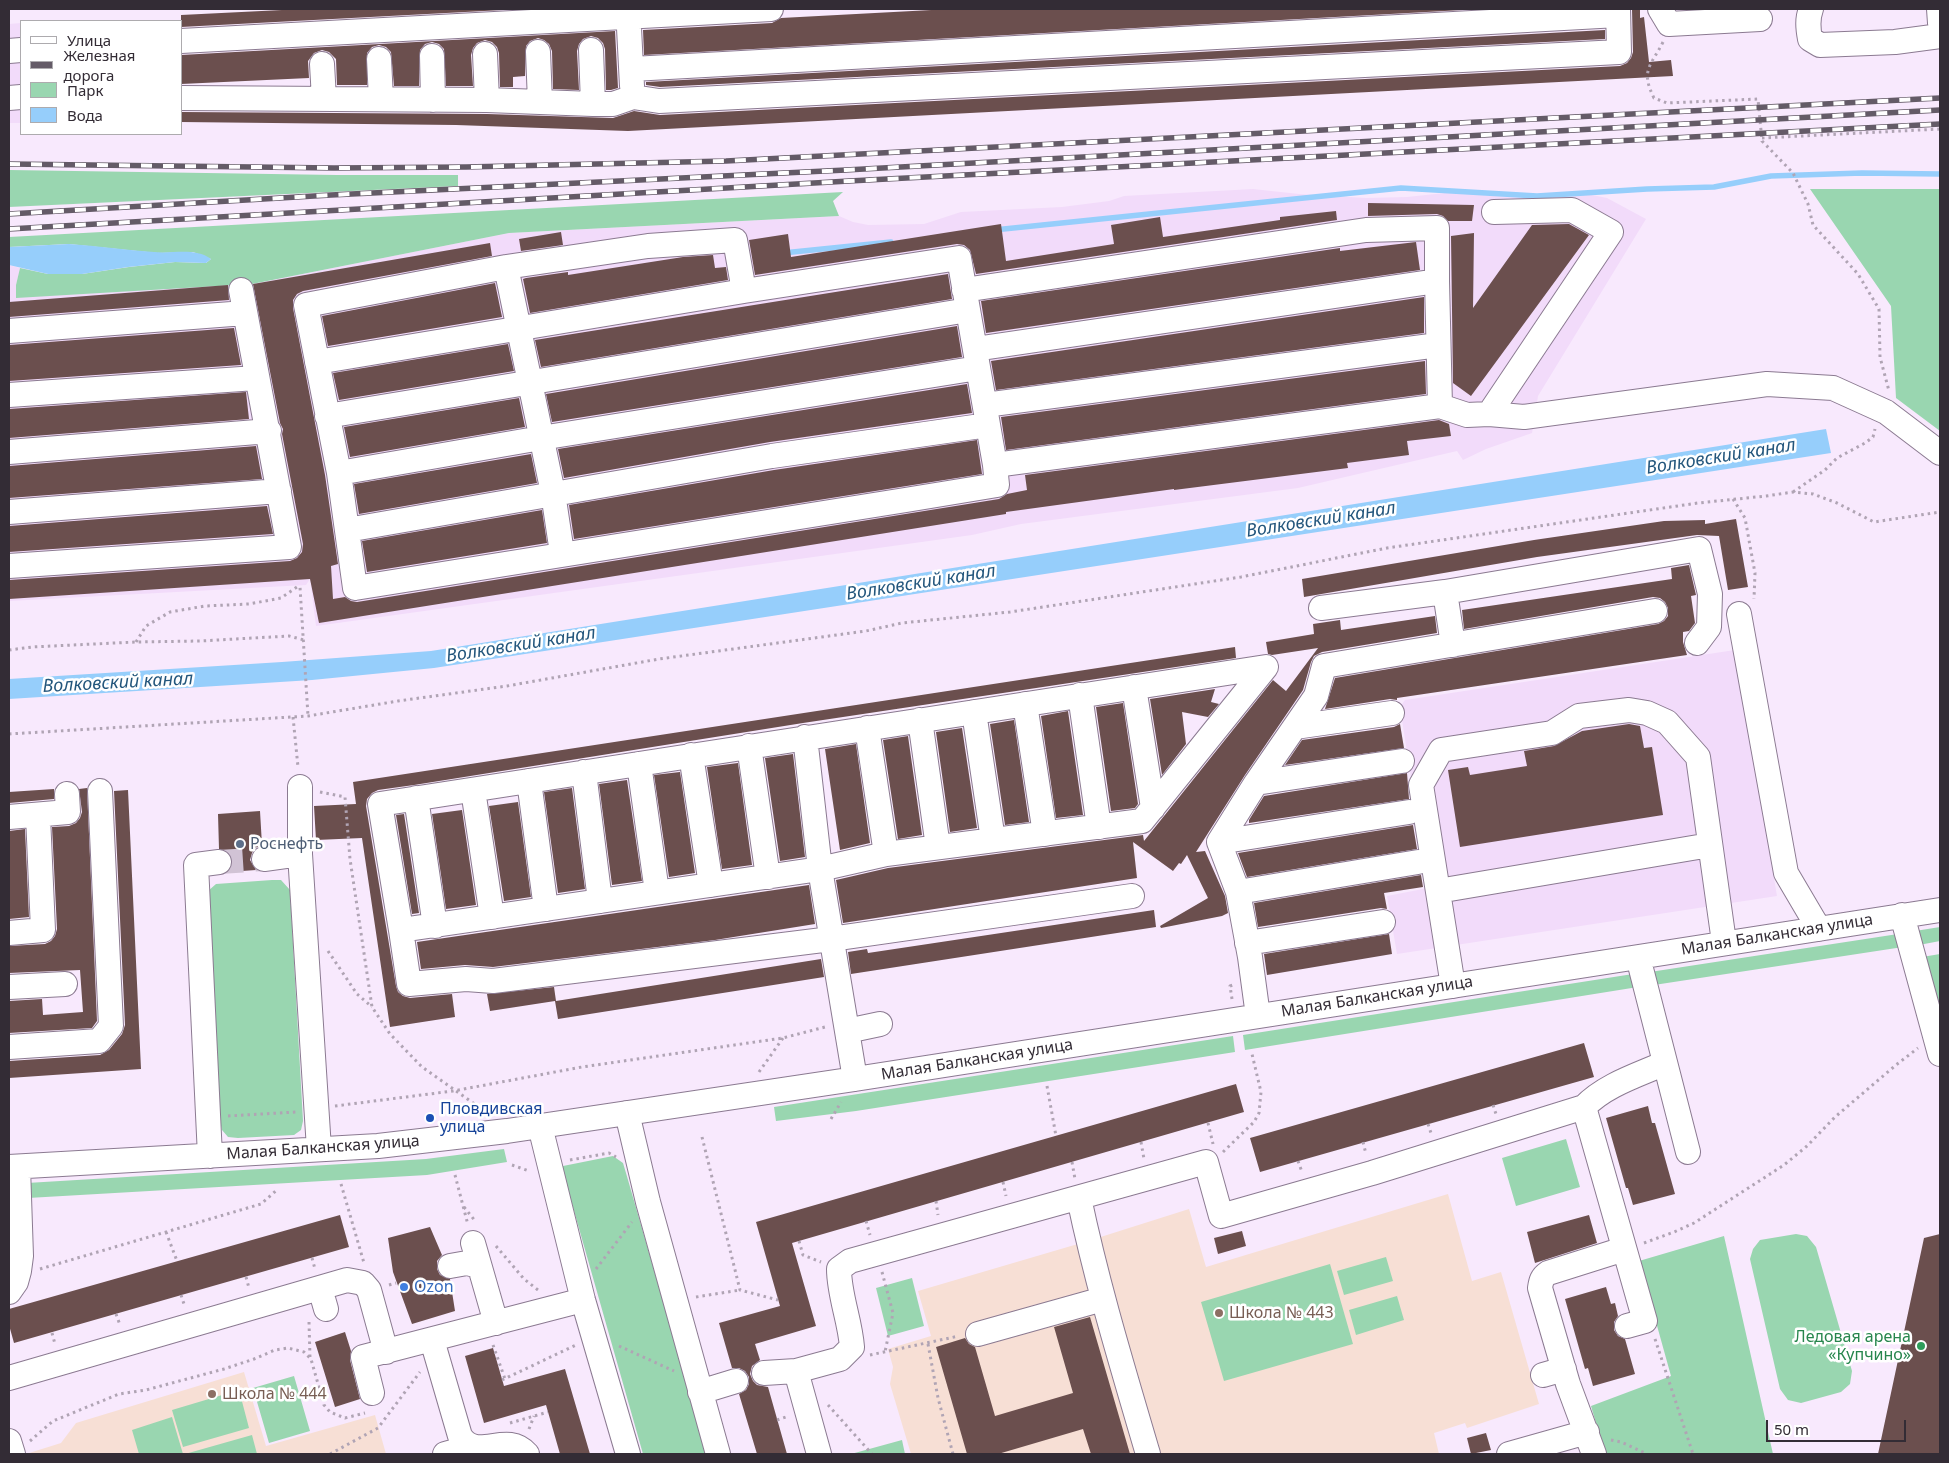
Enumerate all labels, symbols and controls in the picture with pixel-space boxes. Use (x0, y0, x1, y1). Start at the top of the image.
legend (20, 20, 182, 135)
text: Улица (67, 30, 111, 50)
text: Железная дорога (63, 45, 136, 85)
text: Парк (67, 80, 103, 100)
text: Вода (67, 105, 103, 125)
water label: Волковский канал (1645, 435, 1797, 479)
water label: Волковский канал (1245, 498, 1397, 542)
water label: Волковский канал (845, 561, 997, 605)
water label: Волковский канал (445, 623, 597, 667)
water label: Волковский канал (42, 668, 194, 698)
place label: Роснефть (250, 834, 323, 854)
marker: Роснефть (234, 838, 246, 850)
street label: Малая Балканская улица (1680, 910, 1874, 960)
street label: Малая Балканская улица (1280, 972, 1474, 1022)
street label: Малая Балканская улица (880, 1035, 1074, 1085)
place label: Пловдивская улица (440, 1099, 543, 1137)
marker: Пловдивская улица (424, 1112, 436, 1124)
street label: Малая Балканская улица (226, 1132, 420, 1164)
place label: Ozon (414, 1277, 454, 1297)
marker: Ozon (398, 1281, 410, 1293)
place label: Школа № 443 (1229, 1303, 1334, 1323)
marker: Школа № 443 (1213, 1307, 1225, 1319)
place label: Ледовая арена «Купчино» (1794, 1327, 1911, 1365)
marker: Ледовая арена «Купчино» (1915, 1340, 1927, 1352)
place label: Школа № 444 (222, 1384, 327, 1404)
marker: Школа № 444 (206, 1388, 218, 1400)
scale bar (1769, 1410, 1909, 1442)
text: 50 m (1774, 1419, 1809, 1439)

